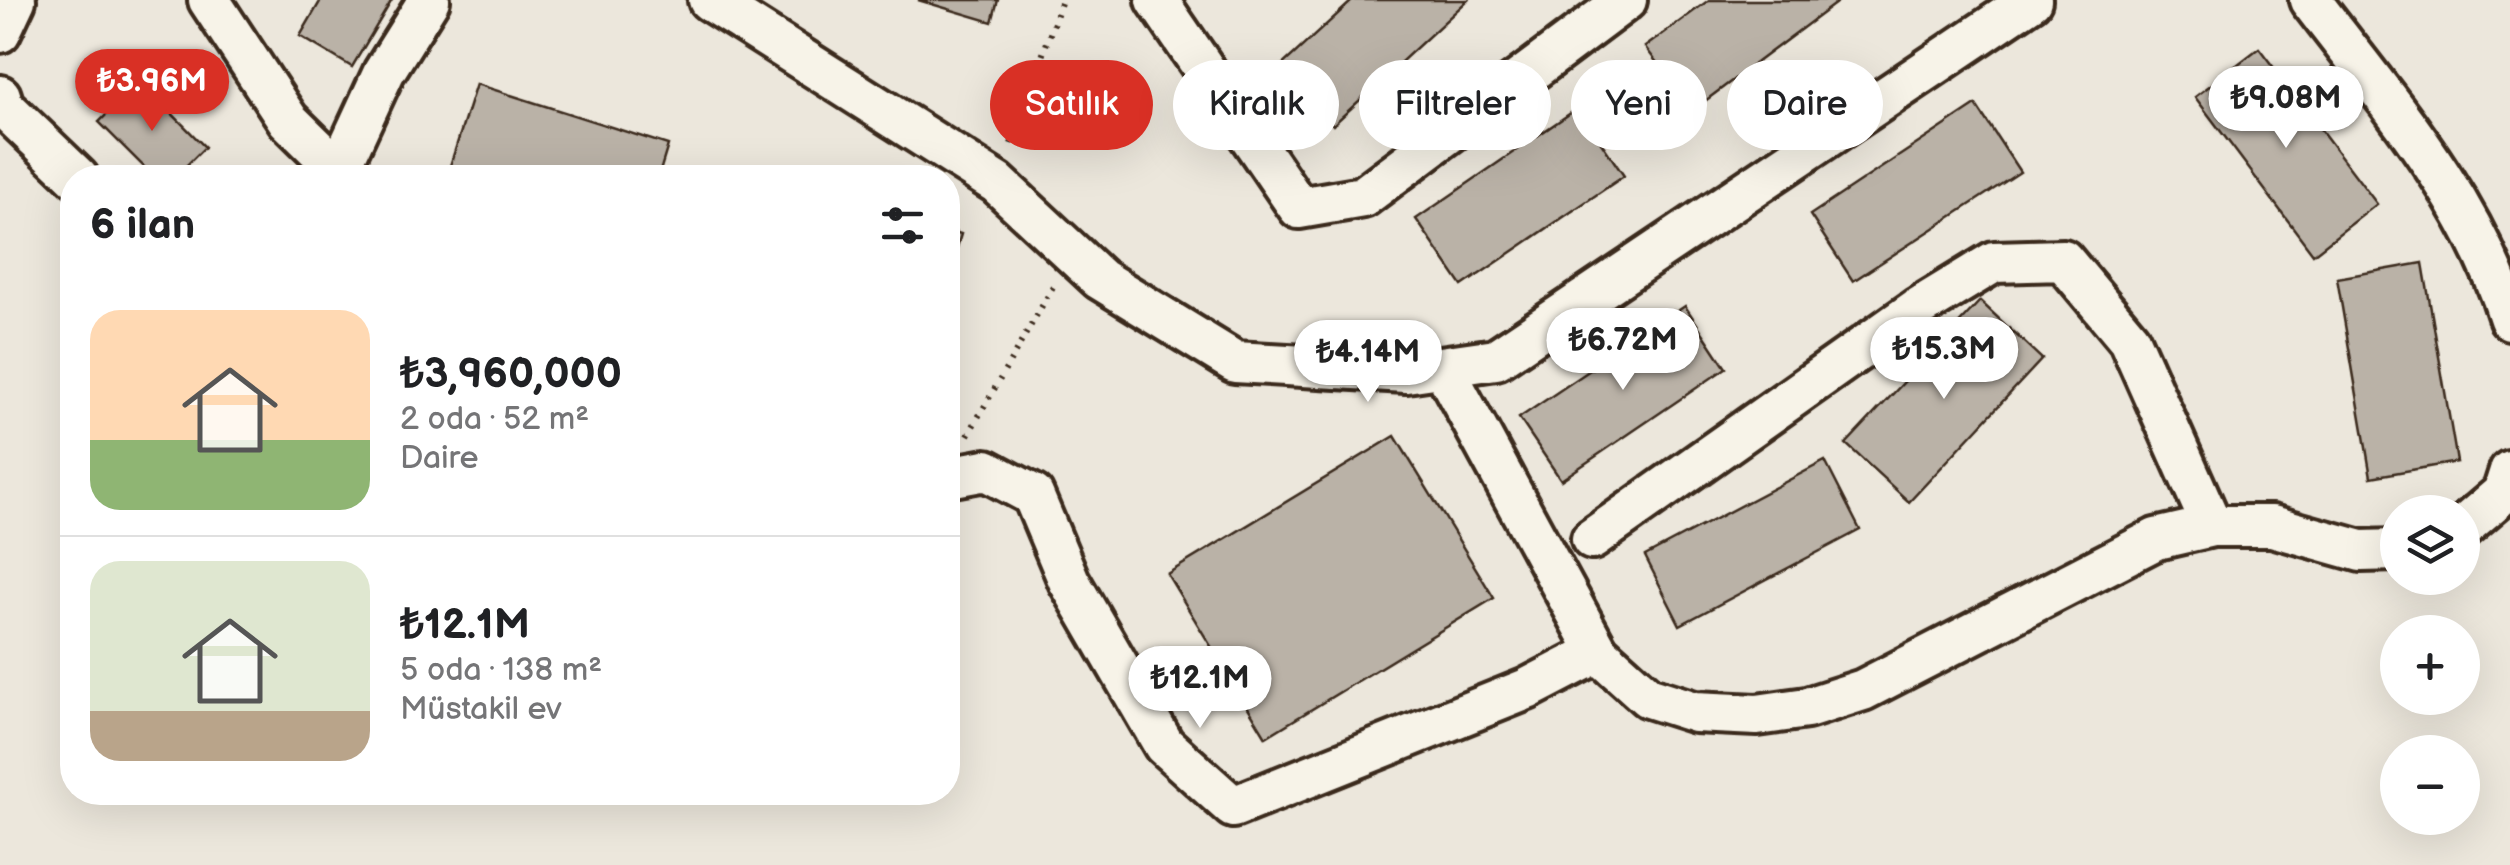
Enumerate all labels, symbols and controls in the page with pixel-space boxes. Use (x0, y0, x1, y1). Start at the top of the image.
pin: ₺3.96M (71, 49, 233, 134)
chip: Satılık (990, 60, 1153, 150)
chip: Kiralık (1173, 60, 1339, 150)
chip: Filtreler (1359, 60, 1551, 150)
chip: Yeni (1571, 60, 1707, 150)
chip: Daire (1727, 60, 1883, 150)
text: ₺3.96M (97, 62, 207, 101)
pin: ₺9.08M (2205, 66, 2367, 151)
text: ₺9.08M (2231, 79, 2341, 118)
icon: filters (875, 198, 930, 253)
text: 6 ilan (90, 200, 195, 251)
pin: ₺6.72M (1542, 308, 1704, 393)
pin: ₺15.3M (1863, 317, 2025, 402)
pin: ₺4.14M (1287, 320, 1449, 405)
text: ₺6.72M (1568, 321, 1678, 360)
text: ₺15.3M (1892, 330, 1996, 369)
text: ₺4.14M (1316, 333, 1420, 372)
text: ₺3,960,000 (400, 349, 622, 400)
icon: home (170, 350, 290, 470)
text: 2 oda · 52 m² (400, 400, 589, 439)
text: Daire (400, 439, 478, 478)
map controls (2380, 495, 2480, 835)
button: layers (2380, 495, 2480, 595)
text: ₺12.1M (400, 600, 530, 651)
icon: home (170, 601, 290, 721)
button: + (2380, 615, 2480, 715)
pin: ₺12.1M (1119, 646, 1281, 731)
text: 5 oda · 138 m² (400, 651, 602, 690)
text: ₺12.1M (1150, 659, 1250, 698)
text: Müstakil ev (400, 690, 562, 729)
button: − (2380, 735, 2480, 835)

